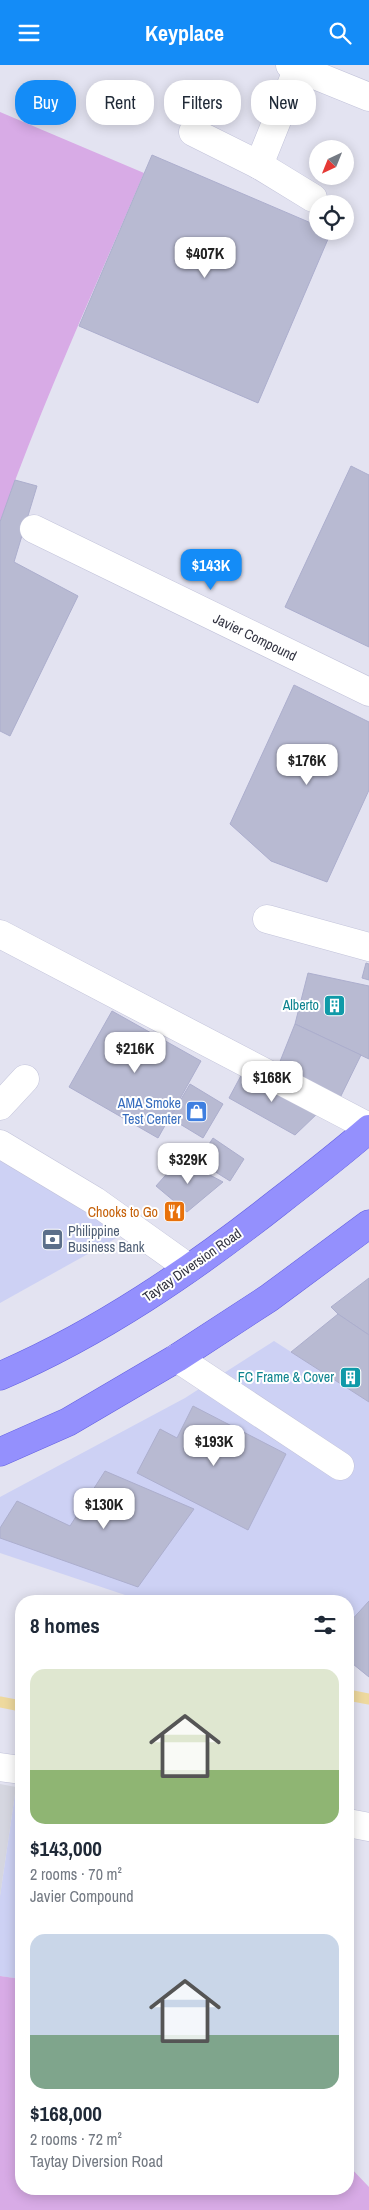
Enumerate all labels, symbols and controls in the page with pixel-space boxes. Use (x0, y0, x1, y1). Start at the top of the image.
text: Keyplace (145, 18, 224, 48)
icon: menu (15, 19, 43, 47)
icon: search (326, 19, 354, 47)
chip: Buy (15, 80, 76, 125)
chip: Rent (86, 80, 154, 125)
chip: Filters (164, 80, 241, 125)
chip: New (251, 80, 316, 125)
north arrow (309, 140, 354, 185)
map controls (309, 140, 354, 240)
button: locate (309, 195, 354, 240)
pin: $407K (170, 237, 240, 279)
text: $407K (186, 242, 224, 264)
pin: $143K (176, 549, 246, 591)
text: $143K (192, 554, 230, 576)
street label: Javier Compound (210, 609, 300, 665)
pin: $176K (272, 743, 342, 786)
text: $176K (288, 749, 326, 771)
building icon: Alberto (323, 993, 347, 1017)
place label: Alberto (282, 996, 319, 1014)
pin: $216K (100, 1031, 170, 1074)
text: $216K (116, 1037, 154, 1059)
pin: $168K (237, 1061, 307, 1103)
text: $168K (253, 1066, 291, 1088)
place label: AMA Smoke Test Center (117, 1094, 181, 1128)
shop icon: AMA Smoke Test Center (185, 1099, 209, 1123)
pin: $329K (153, 1143, 223, 1185)
text: $329K (169, 1148, 207, 1170)
restaurant icon: Chooks to Go (162, 1200, 186, 1224)
place label: Chooks to Go (88, 1203, 158, 1221)
place label: Philippine Business Bank (68, 1222, 145, 1256)
street label: Taytay Diversion Road (139, 1224, 245, 1306)
bank icon: Philippine Business Bank (40, 1227, 64, 1251)
building icon: FC Frame & Cover (338, 1365, 362, 1389)
place label: FC Frame & Cover (238, 1368, 334, 1386)
pin: $193K (179, 1425, 249, 1467)
text: $193K (195, 1430, 233, 1452)
pin: $130K (69, 1487, 139, 1530)
text: $130K (85, 1493, 123, 1515)
text: 8 homes (30, 1611, 100, 1640)
icon: filters (311, 1611, 339, 1639)
icon: home (140, 1701, 230, 1791)
text: $143,000 (30, 1834, 102, 1863)
text: 2 rooms · 70 m² (30, 1863, 122, 1885)
text: Javier Compound (30, 1885, 134, 1907)
icon: home (140, 1966, 230, 2056)
text: $168,000 (30, 2099, 102, 2128)
text: 2 rooms · 72 m² (30, 2128, 122, 2150)
text: Taytay Diversion Road (30, 2150, 163, 2172)

